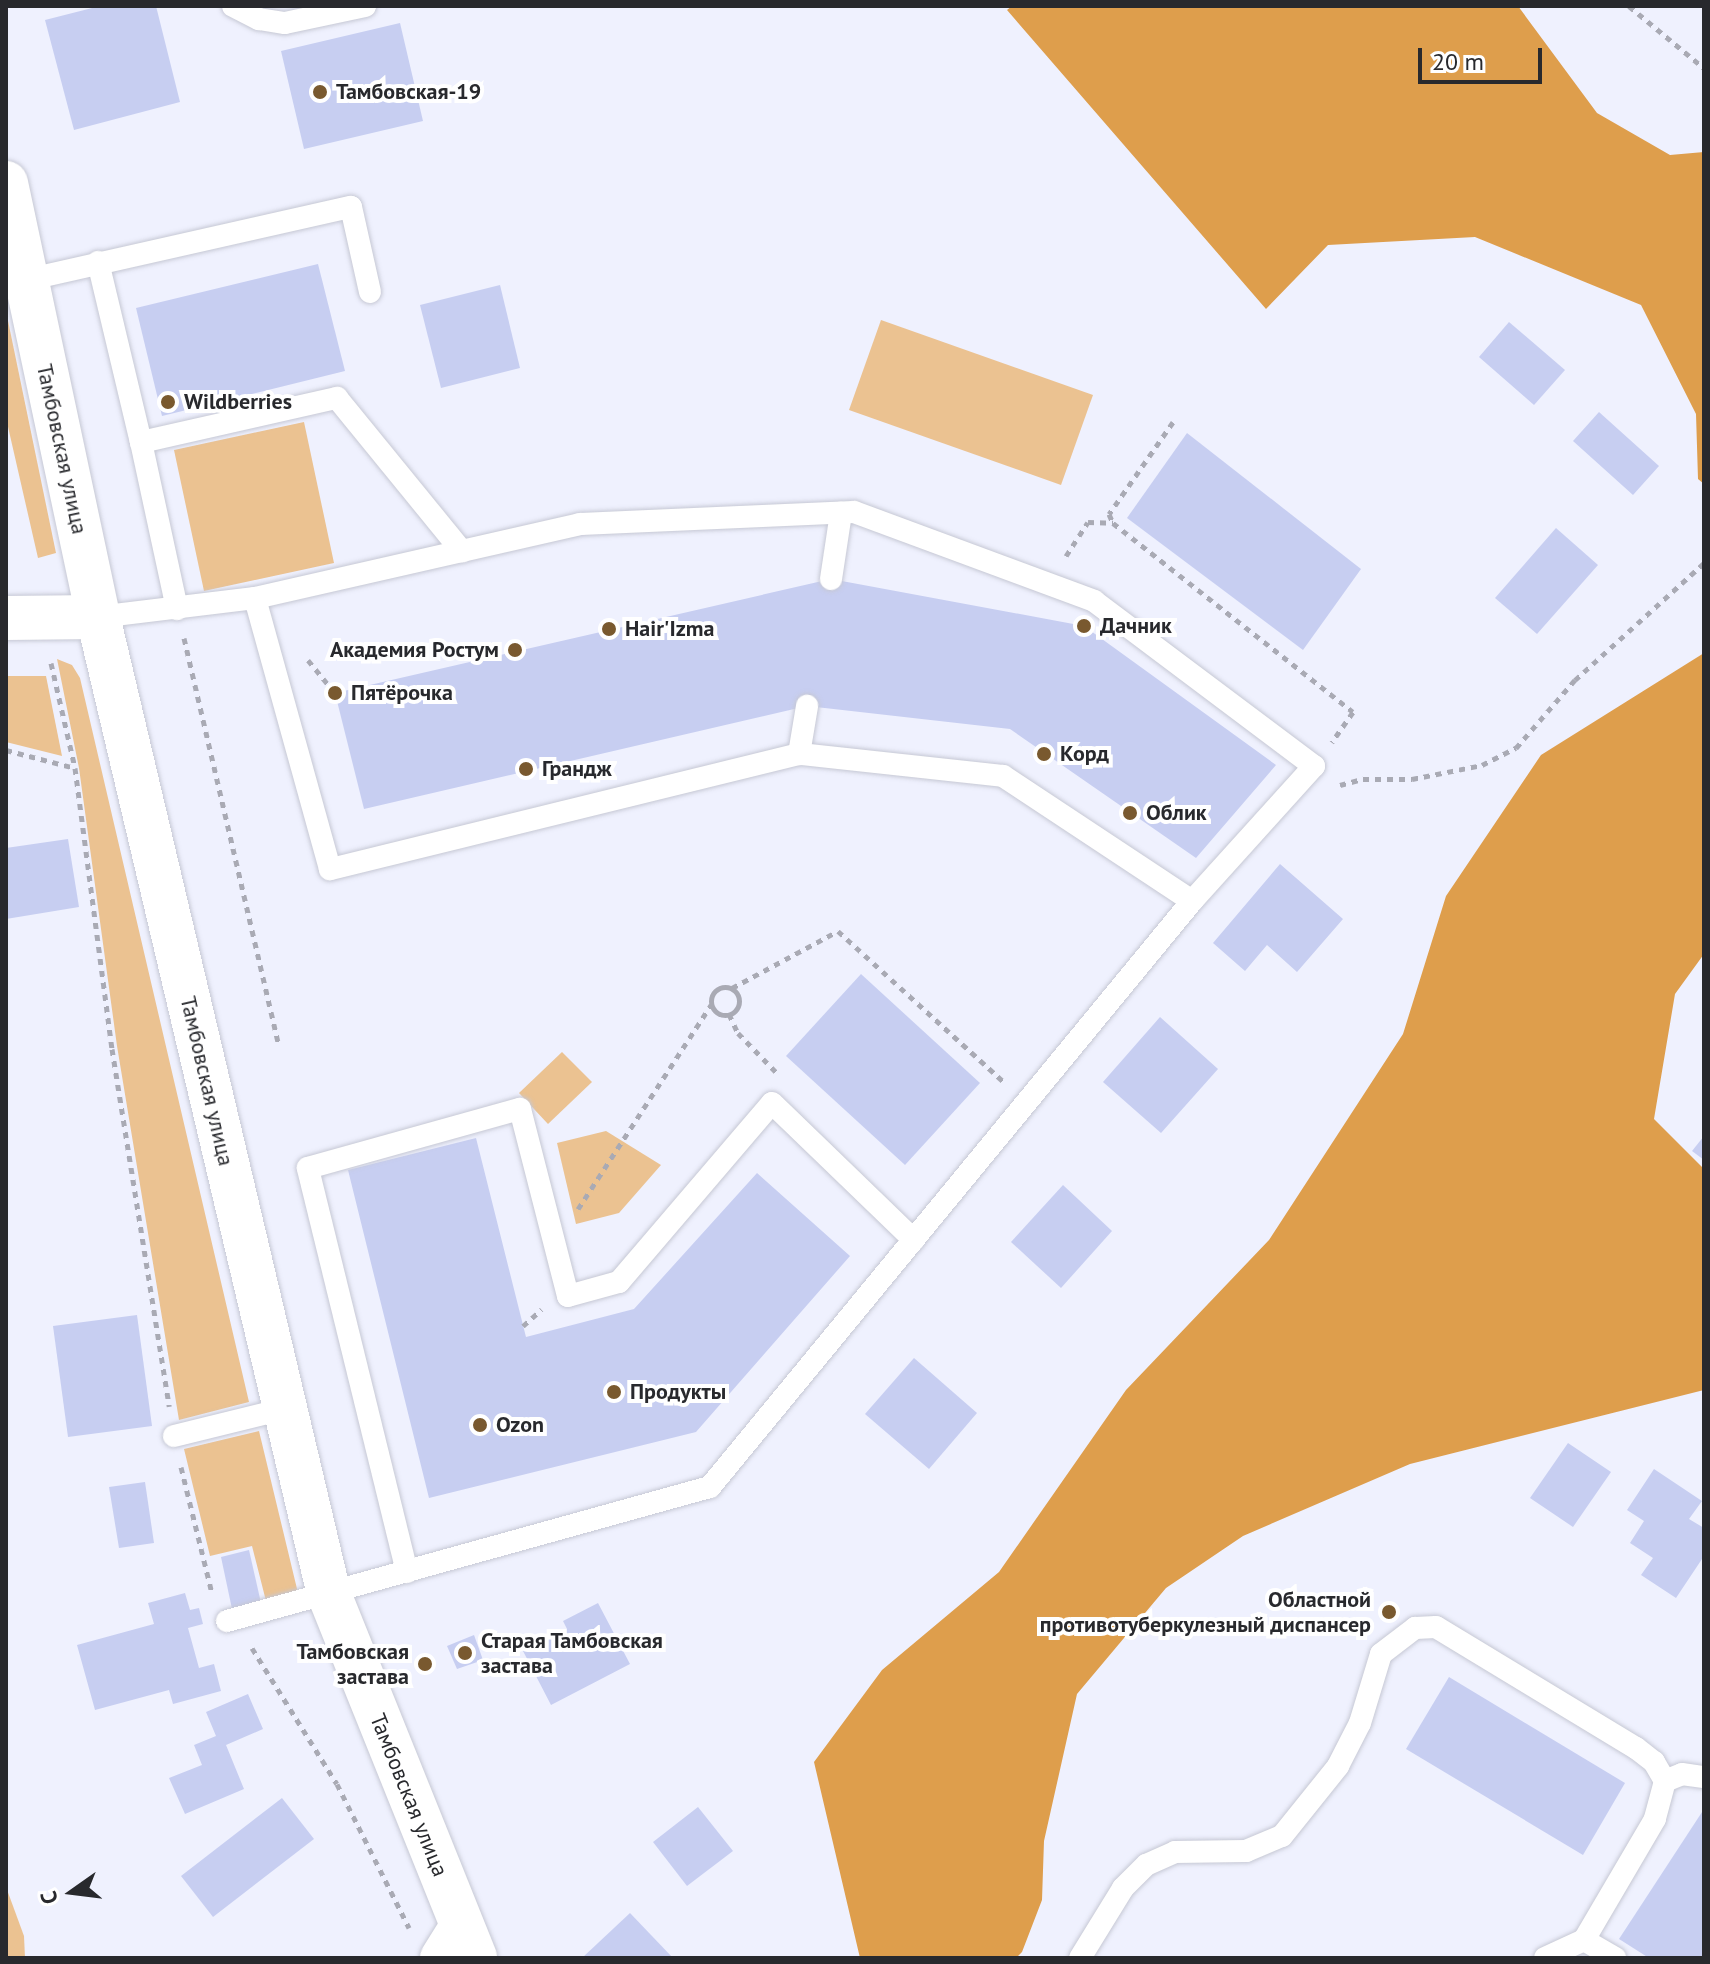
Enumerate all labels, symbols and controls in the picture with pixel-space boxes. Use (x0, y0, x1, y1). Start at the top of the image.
scale bar (1422, 32, 1546, 82)
text: 20 m (1432, 46, 1484, 77)
place label: Тамбовская-19 (336, 79, 481, 105)
marker: Тамбовская-19 (311, 83, 329, 101)
street label: Тамбовская улица (31, 362, 93, 536)
place label: Wildberries (184, 389, 292, 415)
marker: Wildberries (159, 393, 177, 411)
place label: Дачник (1100, 613, 1172, 639)
place label: Hair'Izma (625, 616, 714, 642)
marker: Дачник (1075, 617, 1093, 635)
marker: Hair'Izma (600, 620, 618, 638)
place label: Академия Ростум (330, 637, 499, 663)
marker: Академия Ростум (506, 641, 524, 659)
place label: Пятёрочка (351, 680, 453, 706)
marker: Пятёрочка (326, 684, 344, 702)
place label: Корд (1060, 741, 1109, 767)
marker: Корд (1035, 745, 1053, 763)
place label: Грандж (542, 756, 612, 782)
marker: Грандж (517, 760, 535, 778)
place label: Облик (1146, 800, 1207, 826)
marker: Облик (1121, 804, 1139, 822)
street label: Тамбовская улица (175, 994, 239, 1168)
place label: Продукты (630, 1379, 726, 1405)
marker: Продукты (605, 1383, 623, 1401)
place label: Ozon (496, 1412, 544, 1438)
marker: Ozon (471, 1416, 489, 1434)
place label: Областной противотуберкулезный диспансер (1040, 1586, 1371, 1638)
marker: Областной противотуберкулезный диспансер (1378, 1601, 1400, 1623)
place label: Старая Тамбовская застава (481, 1627, 664, 1678)
place label: Тамбовская застава (297, 1638, 409, 1690)
marker: Старая Тамбовская застава (456, 1644, 474, 1662)
marker: Тамбовская застава (416, 1655, 434, 1673)
street label: Тамбовская улица (364, 1710, 454, 1880)
north arrow (32, 1852, 112, 1932)
text: С (34, 1888, 64, 1907)

